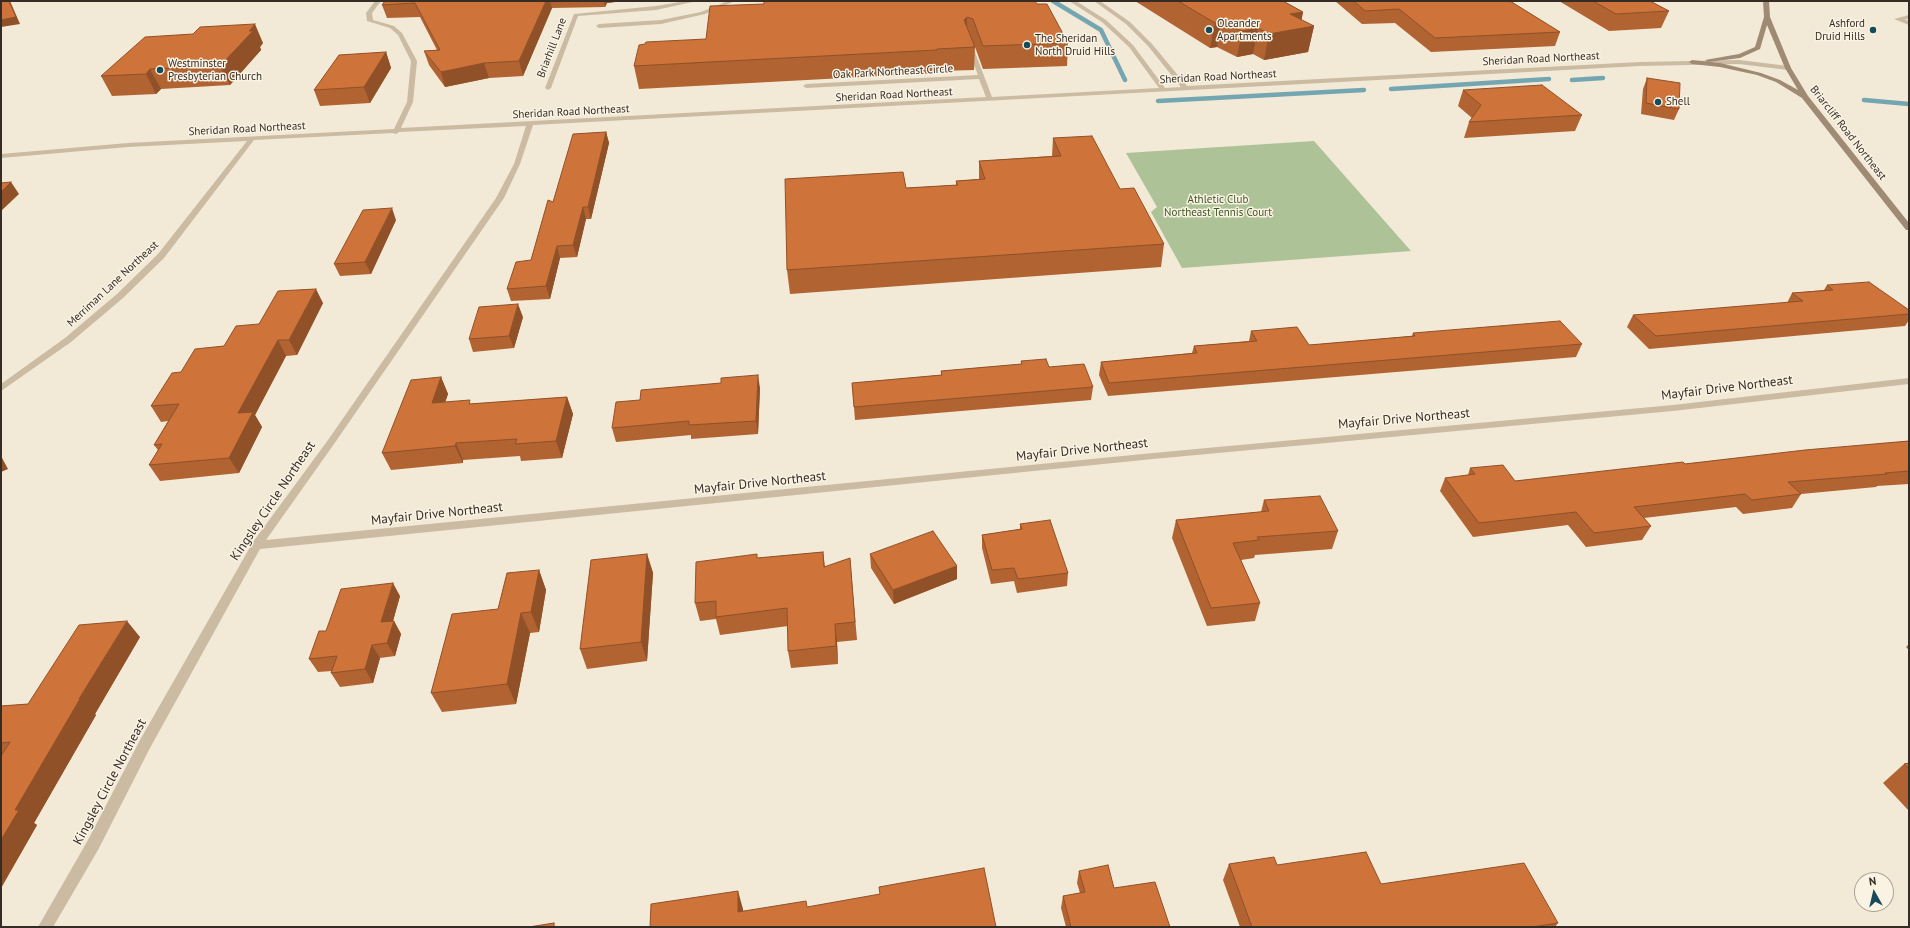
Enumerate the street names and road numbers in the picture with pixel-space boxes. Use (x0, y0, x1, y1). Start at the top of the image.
street label: Briarhill Lane (535, 16, 569, 80)
street label: Sheridan Road Northeast (1482, 49, 1600, 69)
street label: Oak Park Northeast Circle (832, 62, 954, 82)
street label: Sheridan Road Northeast (1159, 67, 1277, 87)
street label: Briarcliff Road Northeast (1807, 83, 1889, 183)
street label: Sheridan Road Northeast (835, 85, 953, 105)
street label: Sheridan Road Northeast (512, 102, 630, 122)
street label: Sheridan Road Northeast (188, 119, 306, 139)
street label: Merriman Lane Northeast (65, 238, 161, 330)
street label: Mayfair Drive Northeast (1660, 372, 1794, 404)
street label: Mayfair Drive Northeast (1337, 405, 1471, 433)
street label: Mayfair Drive Northeast (1015, 435, 1149, 465)
street label: Kingsley Circle Northeast (227, 438, 319, 564)
street label: Mayfair Drive Northeast (693, 468, 827, 498)
street label: Mayfair Drive Northeast (370, 499, 504, 529)
street label: Kingsley Circle Northeast (70, 716, 150, 848)

